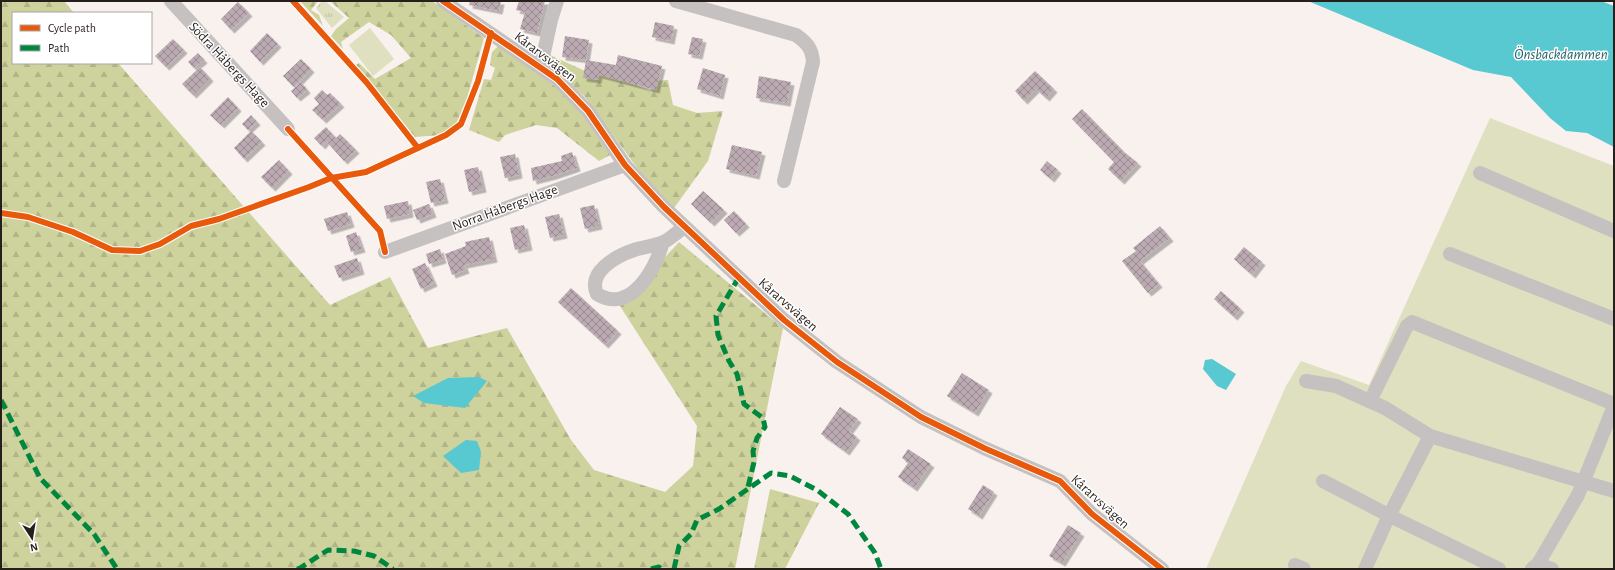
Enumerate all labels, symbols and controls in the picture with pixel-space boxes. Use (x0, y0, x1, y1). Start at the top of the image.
legend (12, 12, 152, 64)
street label: Södra Håbergs Hage (186, 20, 272, 110)
text: Cycle path (48, 22, 96, 35)
street label: Kårarvsvägen (512, 29, 578, 85)
text: Path (48, 42, 70, 54)
water label: Önsbackdammen (1514, 46, 1608, 62)
street label: Norra Håbergs Hage (450, 182, 560, 234)
street label: Kårarvsvägen (756, 276, 820, 334)
street label: Kårarvsvägen (1068, 472, 1132, 532)
north arrow (12, 518, 52, 558)
text: N (29, 541, 39, 553)

